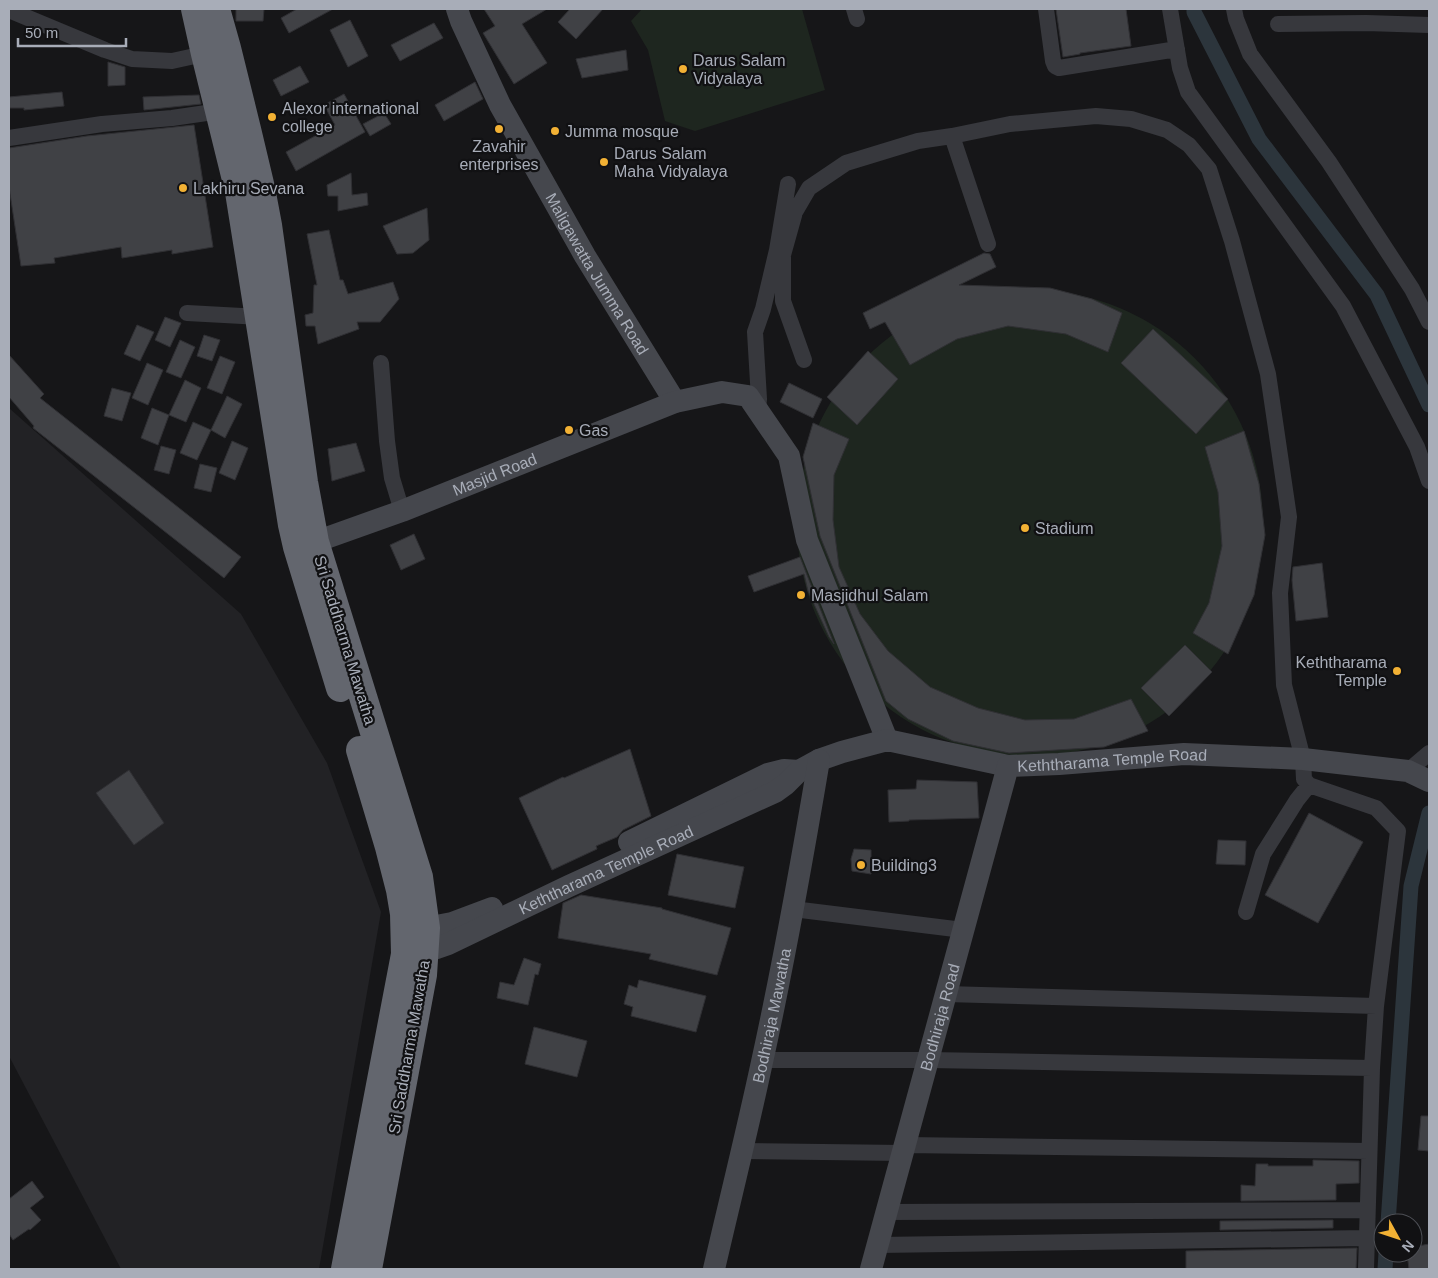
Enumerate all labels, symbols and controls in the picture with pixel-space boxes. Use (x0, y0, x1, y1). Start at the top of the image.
scale bar (18, 15, 125, 47)
text: 50 m (25, 24, 58, 41)
place label: Darus Salam Vidyalaya (693, 52, 785, 87)
marker: Darus Salam Vidyalaya (677, 63, 689, 75)
place label: Alexor international college (282, 100, 419, 135)
marker: Alexor international college (266, 111, 278, 123)
marker: Zavahir enterprises (493, 123, 505, 135)
place label: Jumma mosque (565, 123, 679, 140)
marker: Jumma mosque (549, 125, 561, 137)
place label: Zavahir enterprises (459, 138, 539, 173)
place label: Darus Salam Maha Vidyalaya (614, 145, 728, 180)
marker: Darus Salam Maha Vidyalaya (598, 156, 610, 168)
place label: Lakhiru Sevana (193, 180, 304, 197)
marker: Lakhiru Sevana (177, 182, 189, 194)
street label: Maligawatta Jumma Road (543, 190, 652, 358)
place label: Gas (579, 422, 608, 439)
marker: Gas (563, 424, 575, 436)
street label: Masjid Road (450, 450, 539, 498)
place label: Stadium (1035, 520, 1094, 537)
marker: Stadium (1019, 522, 1031, 534)
street label: Sri Saddharma Mawatha (311, 553, 379, 727)
place label: Masjidhul Salam (811, 587, 928, 604)
marker: Masjidhul Salam (795, 589, 807, 601)
place label: Keththarama Temple (1295, 654, 1387, 689)
marker: Keththarama Temple (1391, 665, 1403, 677)
street label: Keththarama Temple Road (1017, 745, 1207, 774)
street label: Keththarama Temple Road (516, 822, 696, 917)
place label: Building3 (871, 857, 937, 874)
marker: Building3 (855, 859, 867, 871)
street label: Bodhiraja Mawatha (749, 947, 794, 1084)
street label: Sri Saddharma Mawatha (385, 959, 433, 1135)
street label: Bodhiraja Road (917, 962, 962, 1073)
north arrow (1373, 1213, 1423, 1263)
text: N (1399, 1237, 1417, 1255)

